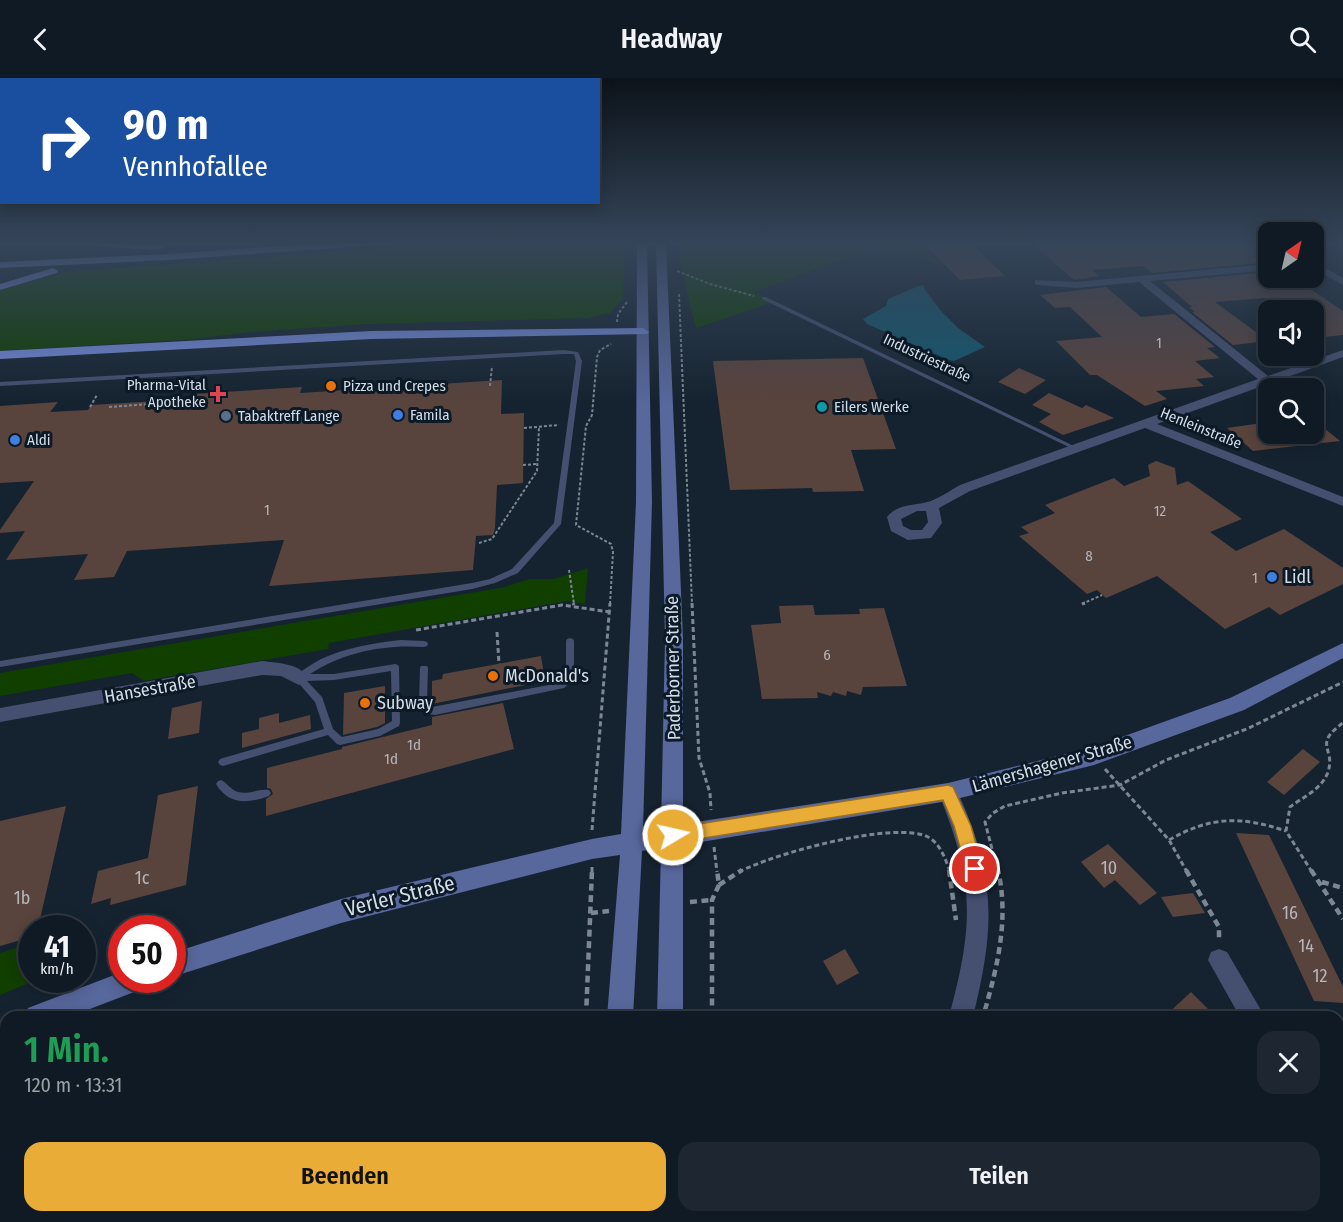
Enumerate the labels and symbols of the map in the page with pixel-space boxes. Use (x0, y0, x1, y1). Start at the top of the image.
north arrow (1258, 222, 1324, 288)
street label: Industriestraße (880, 330, 974, 386)
house number: 1 (1156, 335, 1162, 352)
place label: Pharma-Vital Apotheke (127, 376, 206, 411)
place label: Pizza und Crepes (343, 377, 446, 395)
marker: Pizza und Crepes (324, 379, 338, 393)
marker: Pharma-Vital Apotheke (211, 387, 225, 401)
place label: Eilers Werke (834, 398, 909, 416)
marker: Eilers Werke (815, 400, 829, 414)
street label: Henleinstraße (1158, 403, 1244, 453)
place label: Famila (410, 406, 450, 424)
place label: Tabaktreff Lange (238, 407, 340, 425)
marker: Famila (391, 408, 405, 422)
marker: Tabaktreff Lange (219, 409, 233, 423)
place label: Aldi (27, 431, 51, 449)
marker: Aldi (8, 433, 22, 447)
house number: 1 (264, 501, 270, 519)
house number: 12 (1154, 502, 1167, 520)
house number: 8 (1085, 547, 1093, 565)
place label: Lidl (1284, 566, 1311, 588)
house number: 1 (1252, 569, 1258, 587)
marker: Lidl (1265, 570, 1279, 584)
street label: Paderborner Straße (661, 596, 685, 740)
house number: 6 (823, 646, 831, 664)
place label: McDonald's (505, 665, 589, 687)
marker: McDonald's (486, 669, 500, 683)
street label: Hansestraße (103, 670, 198, 708)
place label: Subway (377, 692, 433, 714)
marker: Subway (358, 696, 372, 710)
street label: Lämershagener Straße (970, 731, 1134, 797)
house number: 1d (407, 736, 421, 754)
house number: 1d (384, 750, 398, 768)
position arrow (641, 803, 705, 867)
pin (949, 843, 1000, 894)
house number: 10 (1101, 857, 1117, 879)
house number: 1c (135, 867, 150, 889)
street label: Verler Straße (343, 870, 457, 922)
house number: 1b (14, 887, 30, 909)
house number: 16 (1282, 902, 1298, 924)
speed limit sign: 50 (108, 915, 186, 993)
house number: 14 (1298, 935, 1314, 957)
house number: 12 (1313, 965, 1328, 987)

